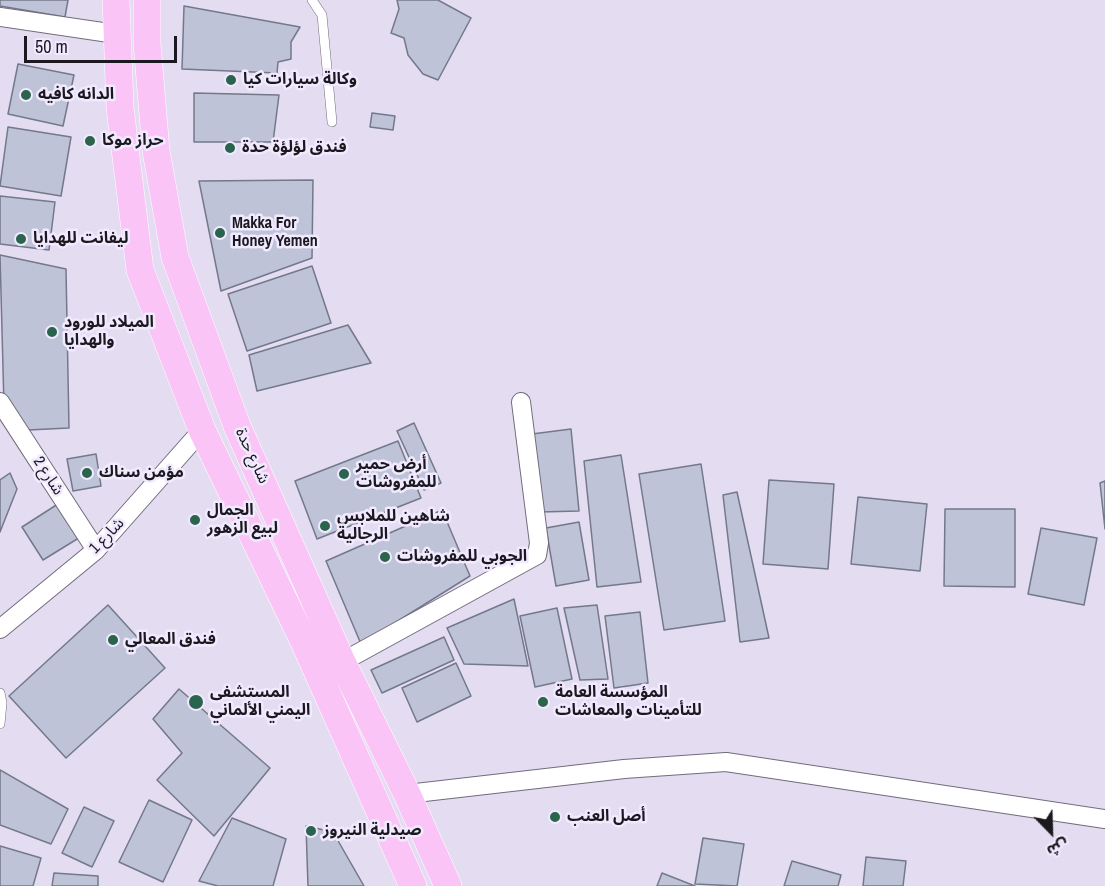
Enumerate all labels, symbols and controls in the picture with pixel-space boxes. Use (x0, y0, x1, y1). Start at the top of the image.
scale bar (27, 24, 180, 62)
text: 50 m (35, 34, 68, 59)
place label: وكالة سيارات كيا (243, 70, 357, 90)
marker: وكالة سيارات كيا (224, 73, 238, 87)
place label: الدانه كافيه (38, 85, 114, 105)
marker: الدانه كافيه (19, 88, 33, 102)
place label: حراز موكا (102, 131, 163, 151)
marker: حراز موكا (83, 134, 97, 148)
place label: فندق لؤلؤة حدة (242, 138, 347, 158)
marker: فندق لؤلؤة حدة (223, 141, 237, 155)
place label: Makka For Honey Yemen (232, 214, 318, 252)
marker: Makka For Honey Yemen (213, 226, 227, 240)
place label: ليفانت للهدايا (33, 229, 129, 249)
marker: ليفانت للهدايا (14, 232, 28, 246)
place label: الميلاد للورود والهدايا (64, 313, 154, 351)
marker: الميلاد للورود والهدايا (45, 325, 59, 339)
street label: شارع حدة (231, 425, 273, 487)
street label: شارع 2 (28, 453, 68, 499)
place label: أرض حمير للمفروشات (356, 455, 437, 493)
place label: مؤمن سناك (99, 463, 184, 483)
marker: مؤمن سناك (80, 466, 94, 480)
marker: أرض حمير للمفروشات (337, 467, 351, 481)
place label: الجمال لبيع الزهور (207, 501, 278, 539)
place label: شاهين للملابس الرجالية (337, 507, 450, 545)
marker: الجمال لبيع الزهور (188, 513, 202, 527)
street label: شارع 1 (85, 514, 129, 558)
marker: شاهين للملابس الرجالية (318, 519, 332, 533)
place label: الجوبي للمفروشات (397, 547, 527, 567)
marker: الجوبي للمفروشات (378, 550, 392, 564)
place label: فندق المعالي (125, 630, 216, 650)
marker: فندق المعالي (106, 633, 120, 647)
place label: المستشفى اليمني الألماني (210, 683, 310, 721)
place label: المؤسسة العامة للتأمينات والمعاشات (555, 683, 702, 721)
marker: المستشفى اليمني الألماني (187, 693, 205, 711)
marker: المؤسسة العامة للتأمينات والمعاشات (536, 695, 550, 709)
north arrow (1021, 802, 1081, 862)
place label: أصل العنب (567, 807, 646, 827)
marker: أصل العنب (548, 810, 562, 824)
place label: صيدلية النيروز (323, 821, 422, 841)
marker: صيدلية النيروز (304, 824, 318, 838)
text: ش (1044, 834, 1072, 863)

